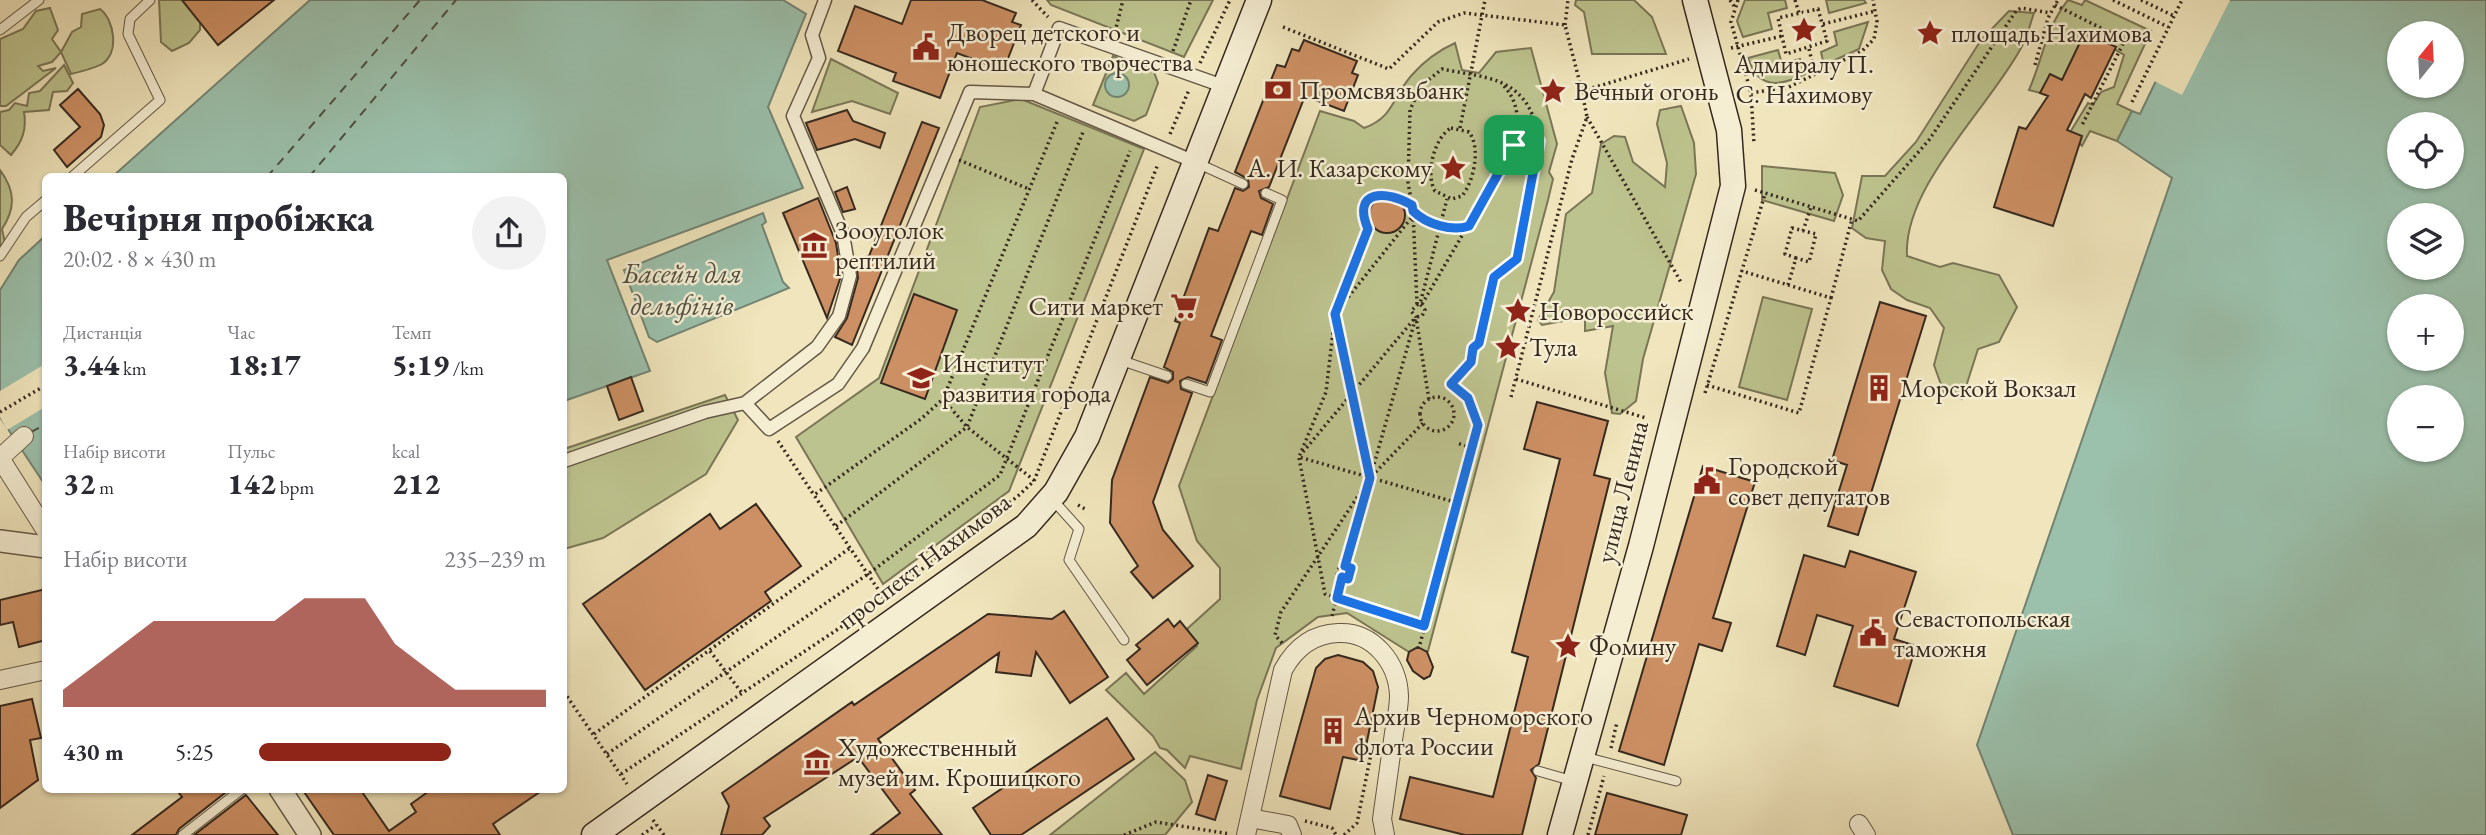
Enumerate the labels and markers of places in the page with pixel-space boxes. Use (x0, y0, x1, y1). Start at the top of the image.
place label: Дворец детского и юношеского творчества (947, 15, 1194, 79)
place icon: Адмиралу П. С. Нахимову (1789, 15, 1819, 45)
place label: площадь Нахимова (1951, 16, 2153, 50)
place icon: площадь Нахимова (1915, 18, 1945, 48)
public building icon: Дворец детского и юношеского творчества (911, 32, 941, 62)
place label: Адмиралу П. С. Нахимову (1733, 47, 1874, 111)
place label: Промсвязьбанк (1299, 73, 1465, 107)
place label: Вечный огонь (1574, 74, 1718, 108)
bank icon: Промсвязьбанк (1263, 75, 1293, 105)
place icon: Вечный огонь (1538, 76, 1568, 106)
pin (1484, 115, 1544, 175)
place label: А. И. Казарскому (1246, 151, 1433, 185)
place icon: А. И. Казарскому (1438, 153, 1468, 183)
place label: Зооуголок рептилий (835, 213, 945, 277)
museum icon: Зооуголок рептилий (799, 230, 829, 260)
place label: Сити маркет (1028, 289, 1163, 323)
supermarket icon: Сити маркет (1169, 291, 1199, 321)
place label: Новороссийск (1539, 294, 1694, 328)
place icon: Новороссийск (1503, 296, 1533, 326)
place label: Тула (1529, 330, 1578, 364)
place icon: Тула (1493, 332, 1523, 362)
place label: Институт развития города (942, 346, 1112, 410)
school or university icon: Институт развития города (906, 363, 936, 393)
place label: Морской Вокзал (1900, 371, 2076, 405)
building icon: Морской Вокзал (1864, 373, 1894, 403)
place label: Городской совет депутатов (1728, 449, 1890, 513)
public building icon: Городской совет депутатов (1692, 466, 1722, 496)
place label: Севастопольская таможня (1894, 601, 2071, 665)
public building icon: Севастопольская таможня (1858, 618, 1888, 648)
place label: Фомину (1589, 629, 1677, 663)
place icon: Фомину (1553, 631, 1583, 661)
place label: Архив Черноморского флота России (1353, 699, 1593, 763)
building icon: Архив Черноморского флота России (1318, 716, 1348, 746)
place label: Художественный музей им. Крошицкого (837, 730, 1081, 794)
museum icon: Художественный музей им. Крошицкого (802, 747, 832, 777)

